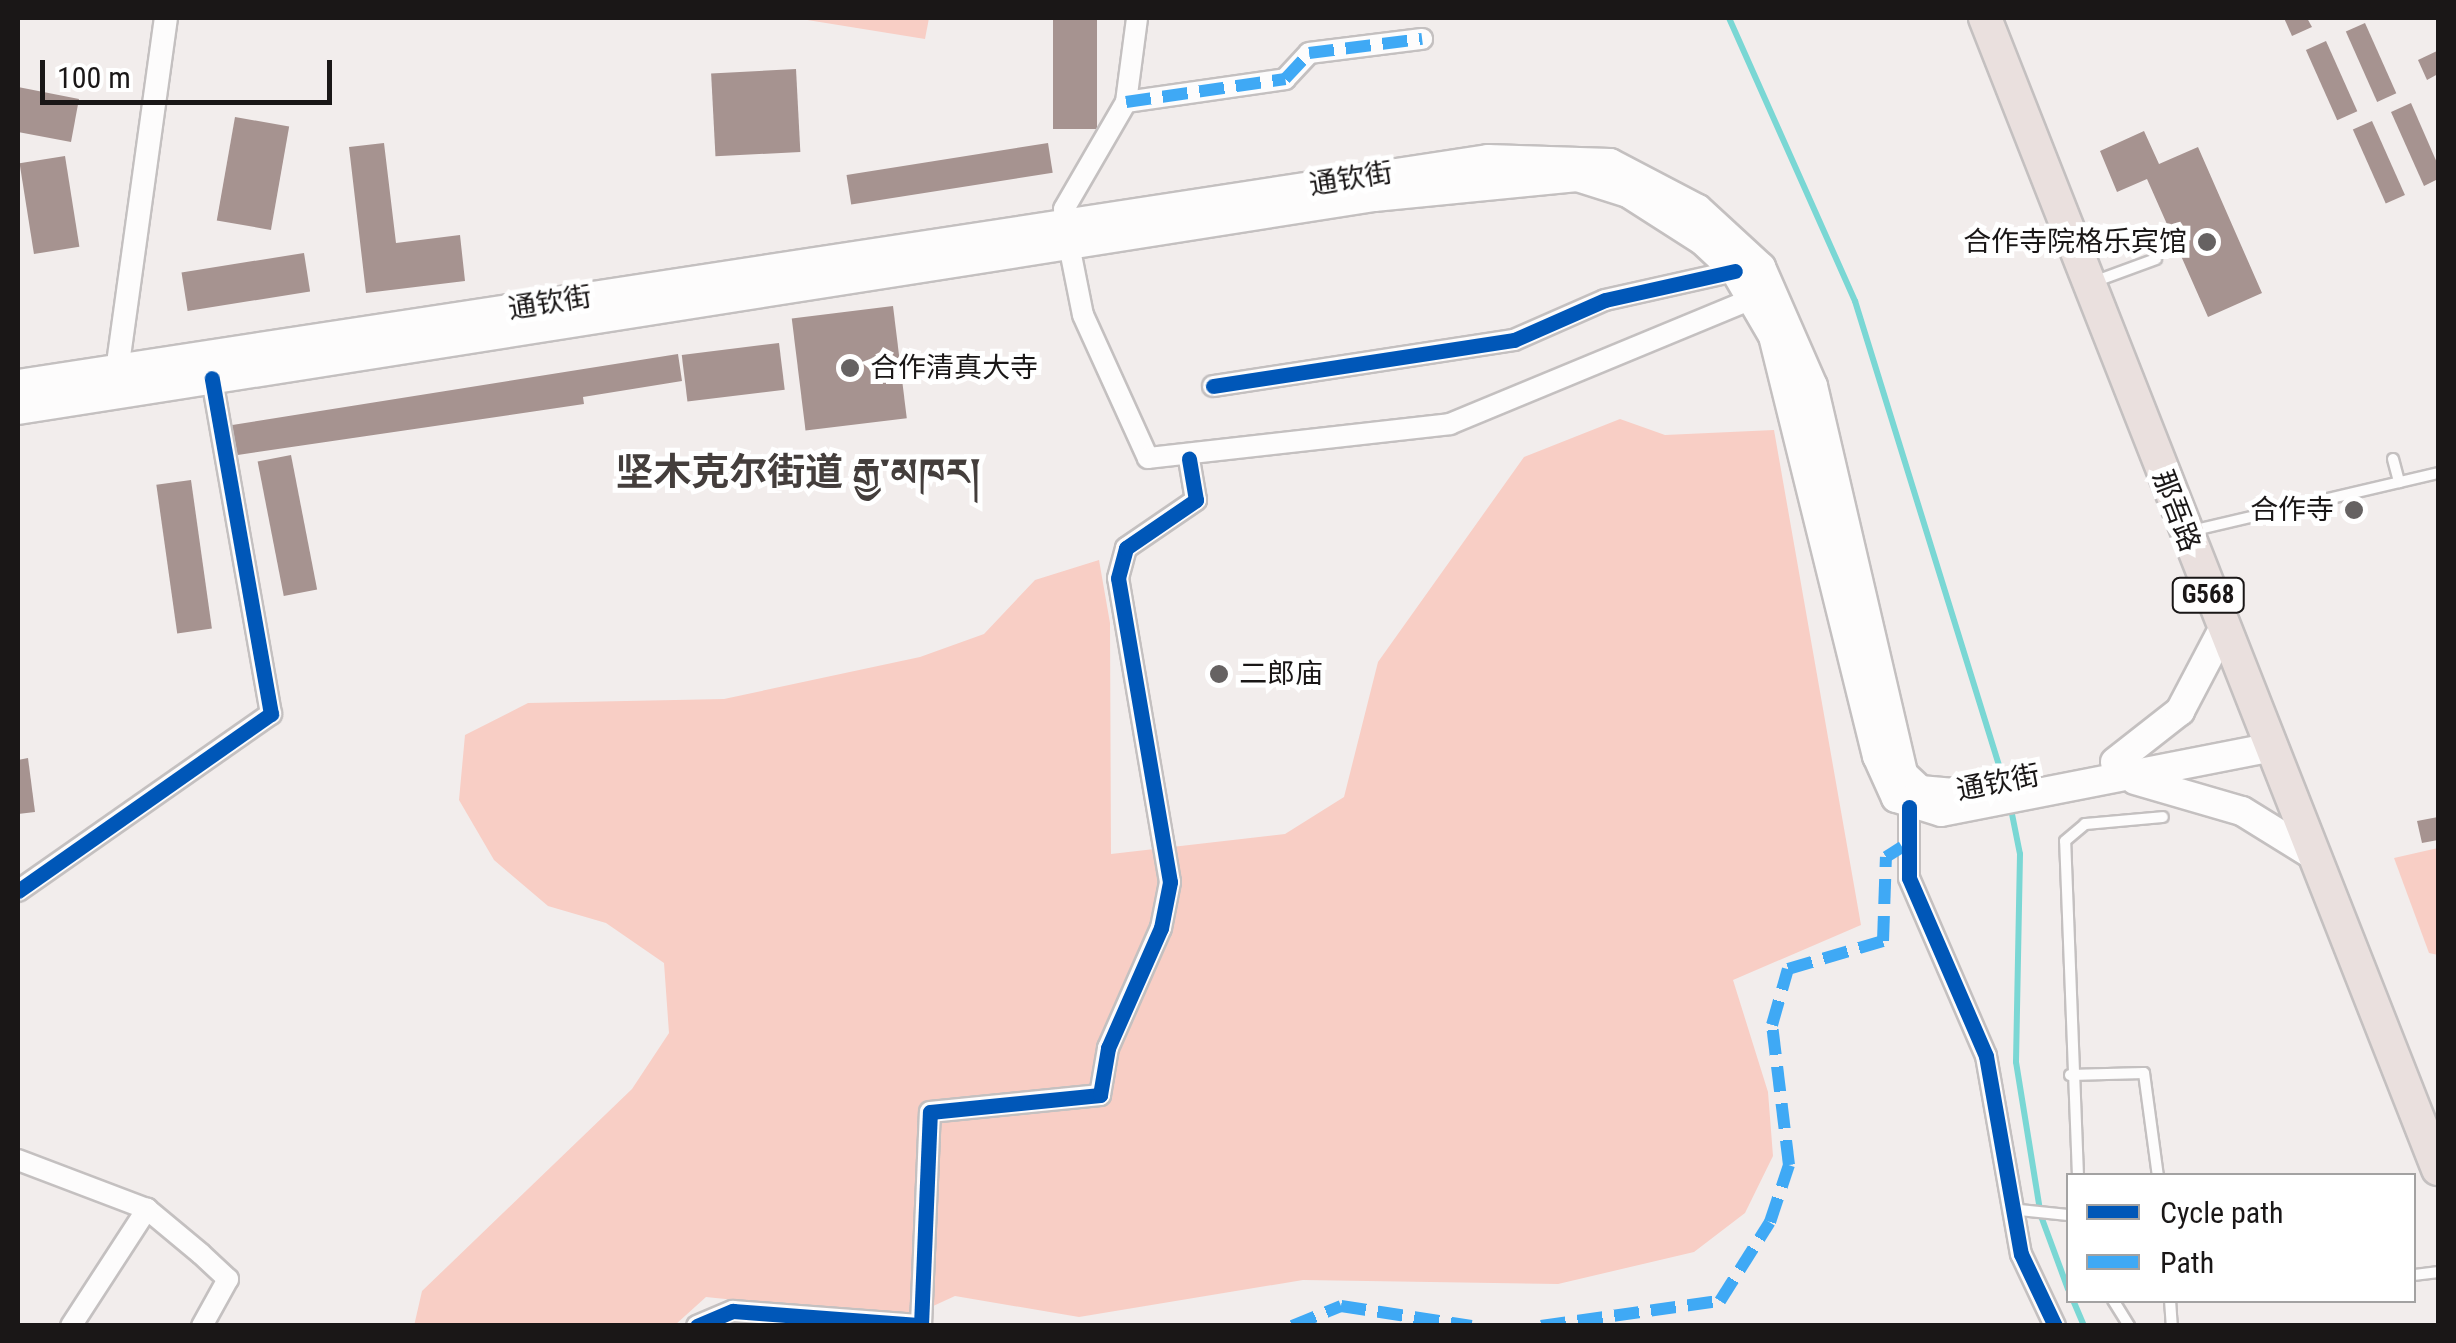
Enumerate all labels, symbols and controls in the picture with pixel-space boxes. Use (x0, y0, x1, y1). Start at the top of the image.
scale bar (45, 40, 338, 102)
text: 100 m (57, 60, 131, 95)
street label: 通钦街 (1307, 156, 1395, 202)
place label: 合作寺院格乐宾馆 (1963, 225, 2187, 259)
marker: 合作寺院格乐宾馆 (2196, 231, 2218, 253)
street label: 通钦街 (506, 280, 594, 326)
place label: 合作清真大寺 (870, 351, 1038, 385)
marker: 合作清真大寺 (839, 357, 861, 379)
district label: 坚木克尔街道 རྒྱ་མཁར། (615, 450, 981, 496)
street label: 那吾路 (2145, 466, 2207, 556)
place label: 合作寺 (2250, 493, 2334, 527)
marker: 合作寺 (2343, 499, 2365, 521)
road number: G568 (2170, 575, 2246, 615)
place label: 二郎庙 (1239, 657, 1323, 691)
marker: 二郎庙 (1208, 663, 1230, 685)
street label: 通钦街 (1954, 758, 2042, 808)
legend (2066, 1173, 2416, 1303)
text: Cycle path (2160, 1195, 2284, 1230)
text: Path (2160, 1245, 2214, 1280)

